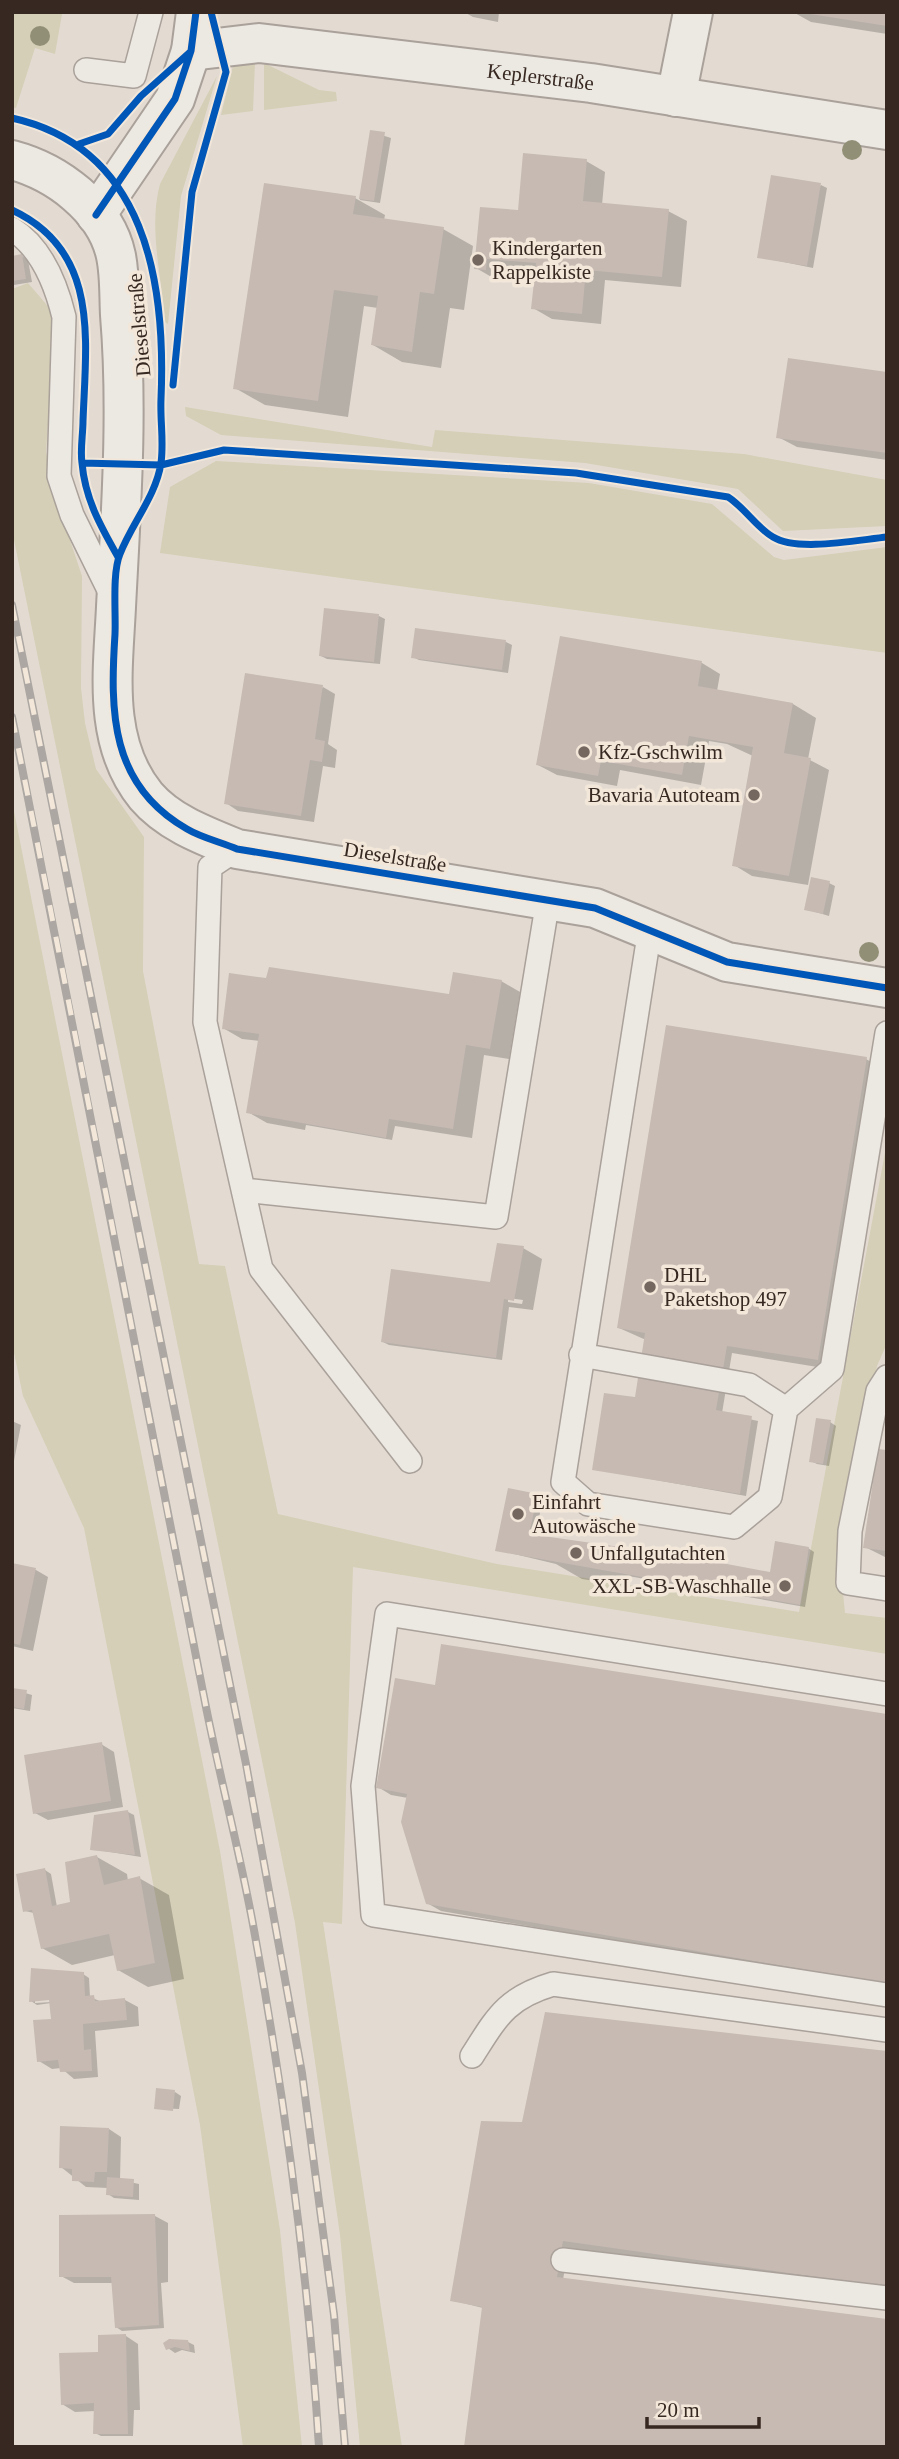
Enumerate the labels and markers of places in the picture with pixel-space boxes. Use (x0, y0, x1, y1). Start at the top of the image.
place label: Kindergarten Rappelkiste (492, 236, 603, 284)
marker: Kindergarten Rappelkiste (470, 252, 486, 268)
place label: Kfz-Gschwilm (598, 740, 723, 764)
marker: Kfz-Gschwilm (576, 744, 592, 760)
place label: Bavaria Autoteam (588, 783, 740, 807)
marker: Bavaria Autoteam (746, 787, 762, 803)
place label: DHL Paketshop 497 (664, 1263, 787, 1311)
marker: DHL Paketshop 497 (642, 1279, 658, 1295)
place label: Einfahrt Autowäsche (532, 1490, 636, 1538)
marker: Einfahrt Autowäsche (510, 1506, 526, 1522)
place label: Unfallgutachten (590, 1541, 726, 1565)
marker: Unfallgutachten (568, 1545, 584, 1561)
place label: XXL-SB-Waschhalle (592, 1574, 771, 1598)
marker: XXL-SB-Waschhalle (777, 1578, 793, 1594)

